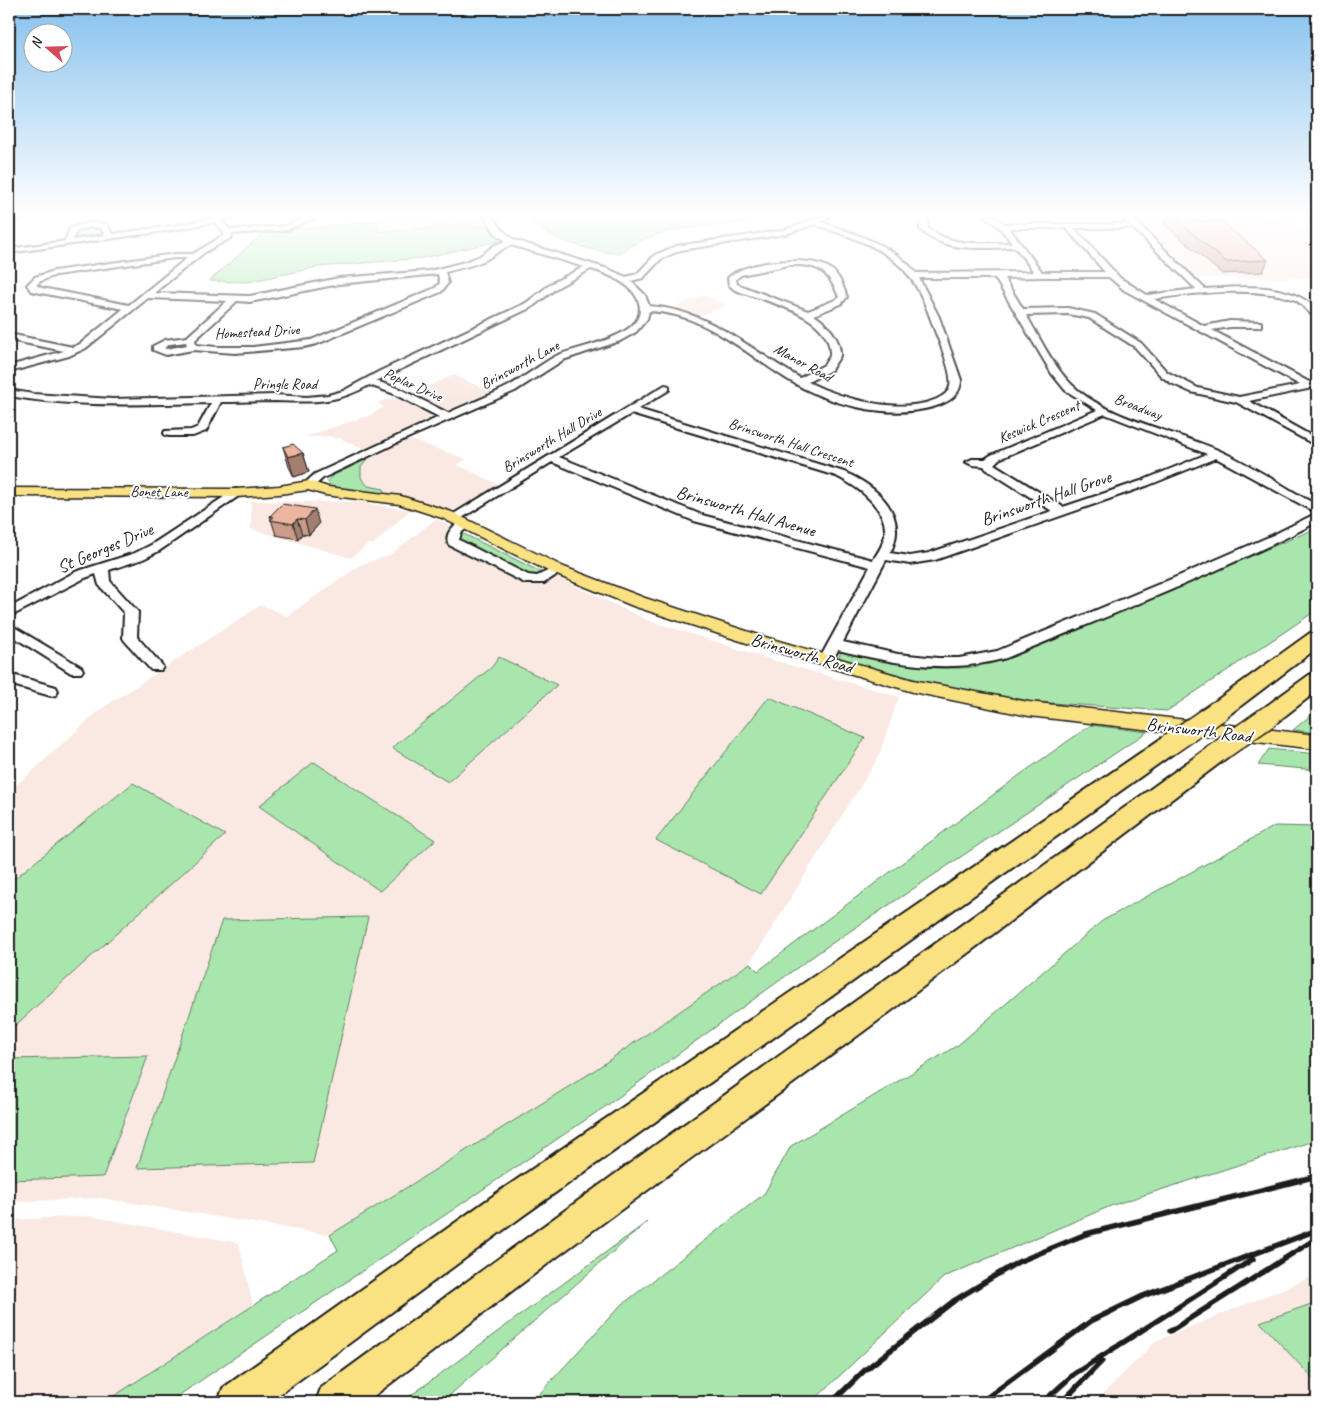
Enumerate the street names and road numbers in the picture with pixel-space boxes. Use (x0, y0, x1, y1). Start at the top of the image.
street label: Homestead Drive (214, 320, 301, 344)
street label: Brinsworth Lane (478, 336, 563, 394)
street label: Manor Road (771, 339, 837, 388)
street label: Poplar Drive (381, 364, 446, 407)
street label: Pringle Road (253, 375, 319, 394)
street label: Broadway (1112, 389, 1166, 425)
street label: Keswick Crescent (995, 396, 1084, 448)
street label: Brinsworth Hall Drive (499, 402, 606, 477)
street label: Brinsworth Hall Crescent (726, 414, 858, 473)
street label: Brinsworth Hall Grove (978, 465, 1115, 531)
street label: Brinsworth Hall Avenue (674, 481, 819, 542)
street label: Bonet Lane (130, 482, 189, 502)
street label: St Georges Drive (54, 518, 157, 578)
street label: Brinsworth Road (748, 628, 858, 679)
street label: Brinsworth Road (1145, 713, 1255, 748)

